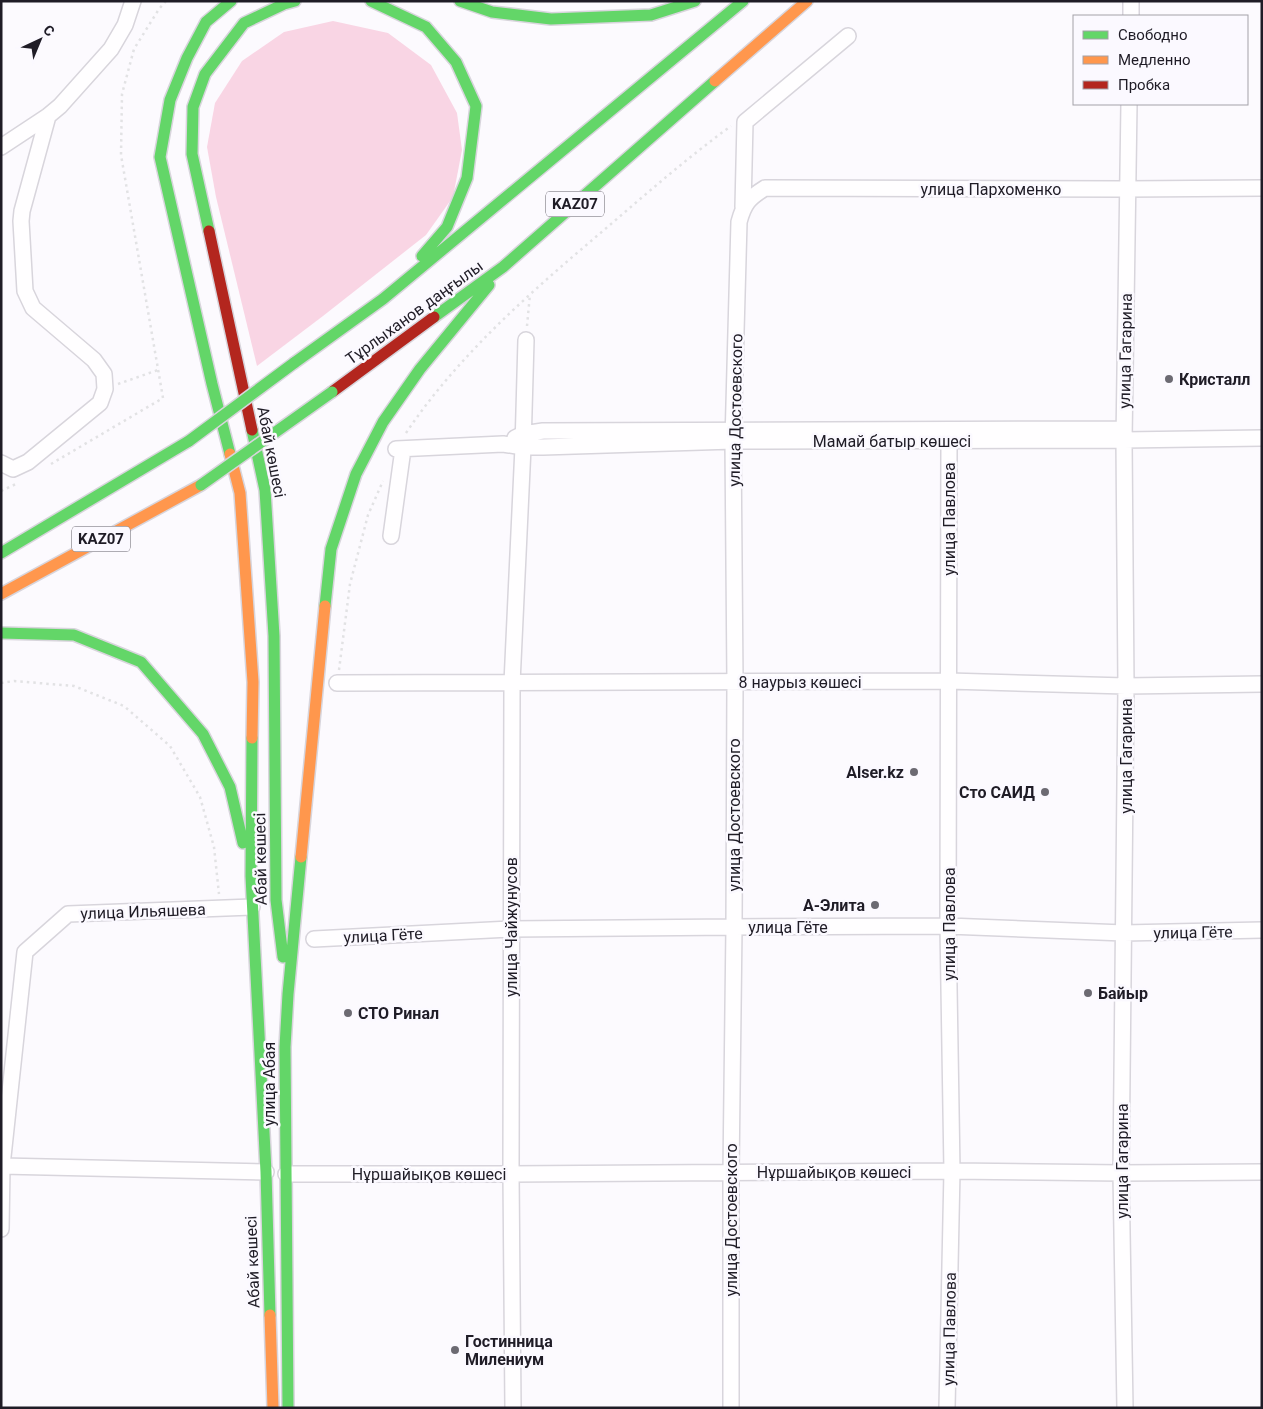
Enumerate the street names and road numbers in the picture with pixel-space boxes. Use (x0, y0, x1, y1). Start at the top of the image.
street label: улица Пархоменко (921, 180, 1061, 199)
road number: KAZ07 (546, 192, 604, 216)
street label: Тұрлыханов даңғылы (342, 256, 487, 369)
street label: улица Гагарина (1115, 293, 1136, 409)
street label: улица Достоевского (725, 333, 746, 487)
street label: Абай көшесі (253, 405, 290, 499)
street label: Мамай батыр көшесі (813, 432, 971, 451)
street label: улица Павлова (940, 462, 959, 576)
road number: KAZ07 (72, 526, 130, 552)
street label: 8 наурыз көшесі (738, 673, 862, 692)
street label: улица Гагарина (1117, 698, 1136, 814)
street label: улица Достоевского (725, 738, 744, 892)
street label: Абай көшесі (250, 813, 271, 905)
street label: улица Чайжунусов (502, 857, 521, 997)
street label: улица Павлова (940, 867, 959, 981)
street label: улица Ильяшева (80, 900, 206, 923)
street label: улица Гёте (748, 918, 828, 937)
street label: улица Гёте (1153, 922, 1233, 943)
street label: улица Гёте (343, 924, 423, 947)
street label: улица Абая (260, 1042, 279, 1126)
street label: улица Гагарина (1113, 1103, 1132, 1219)
street label: улица Достоевского (722, 1143, 741, 1297)
street label: Нұршайықов көшесі (757, 1163, 911, 1182)
street label: Нұршайықов көшесі (352, 1165, 506, 1184)
street label: Абай көшесі (241, 1215, 264, 1309)
street label: улица Павлова (939, 1272, 960, 1386)

